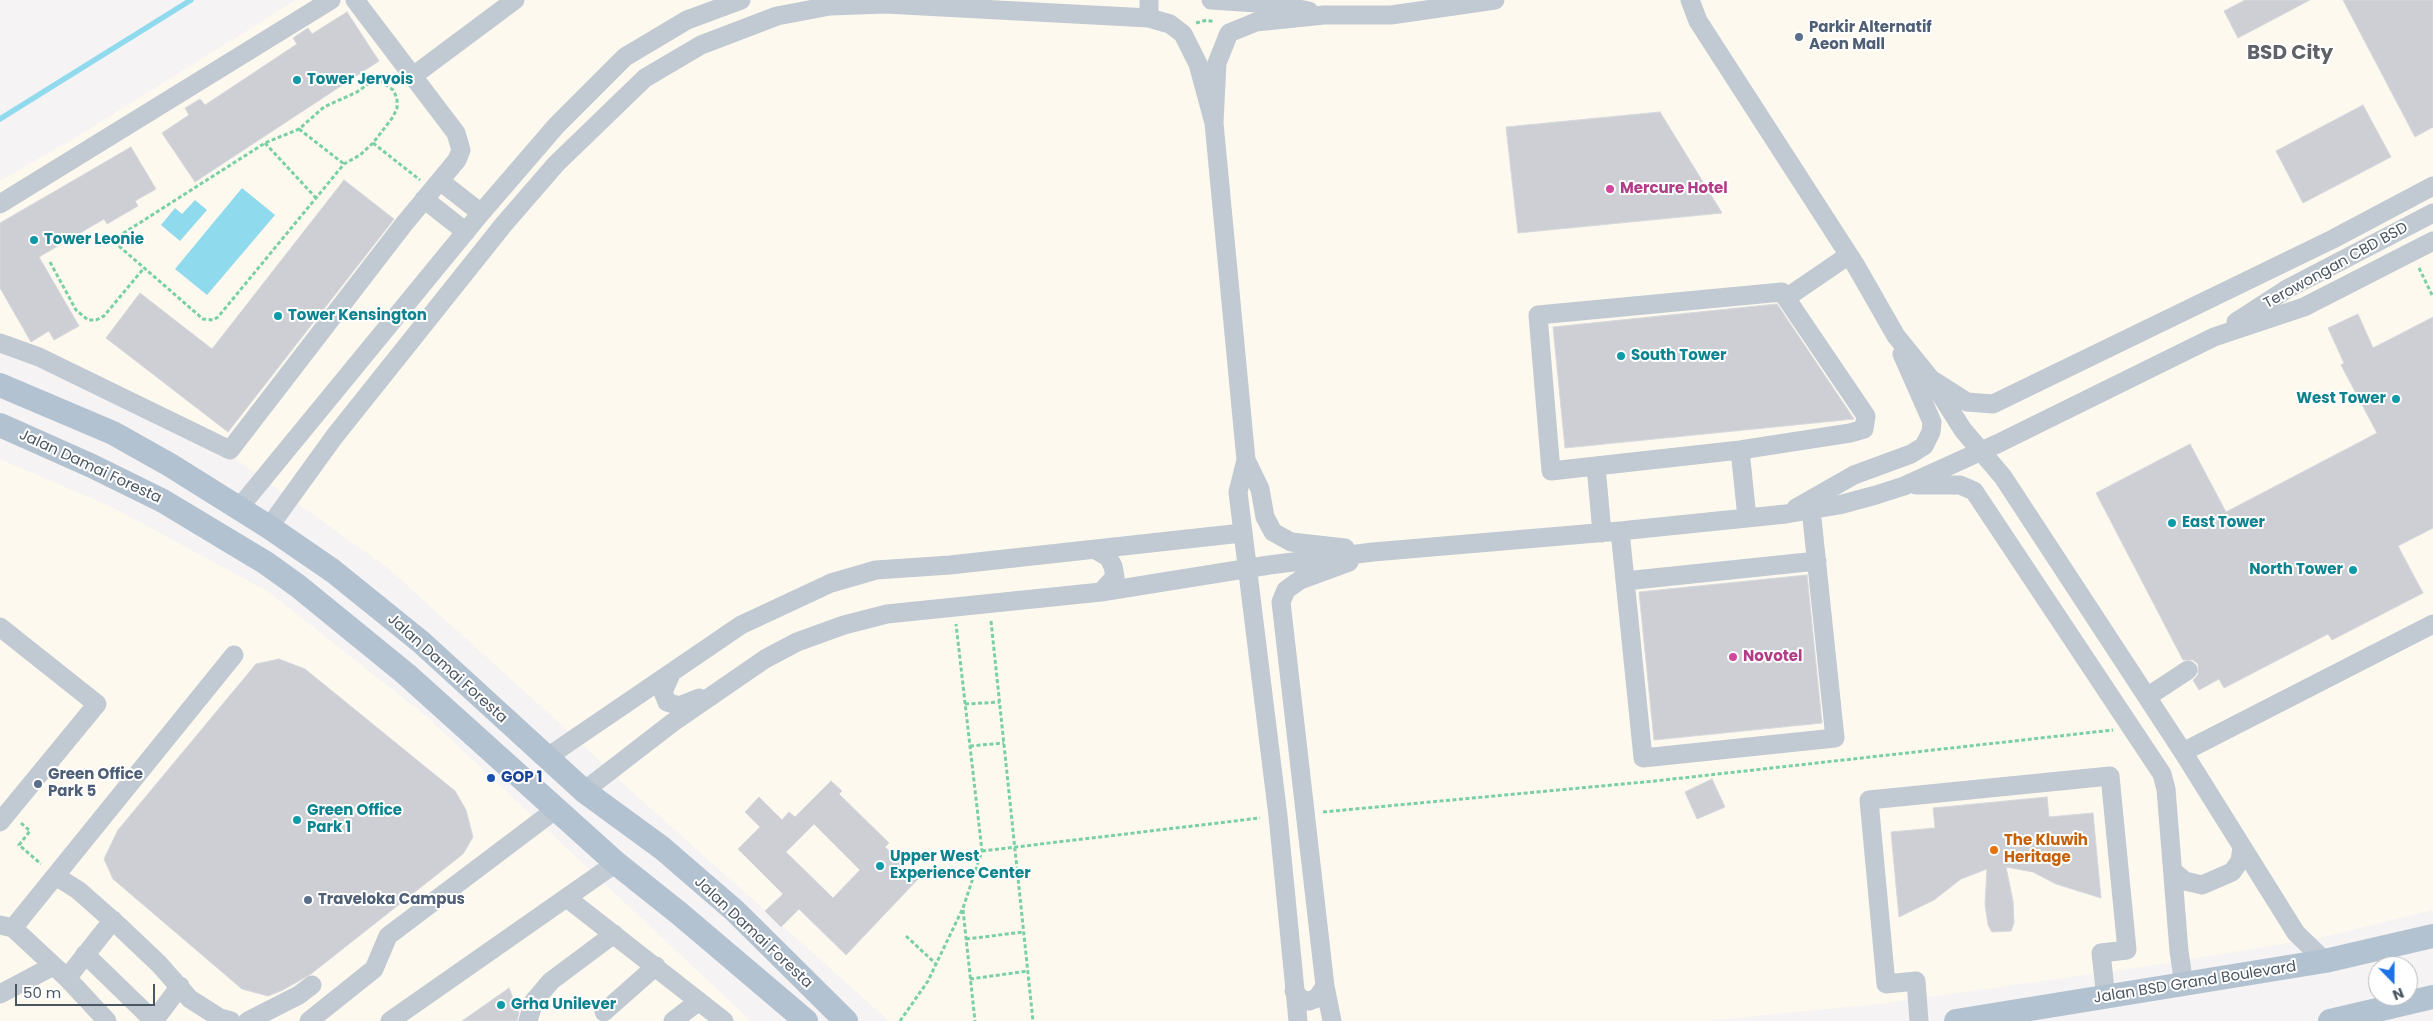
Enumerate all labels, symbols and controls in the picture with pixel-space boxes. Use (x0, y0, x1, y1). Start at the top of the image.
place label: Parkir Alternatif Aeon Mall (1809, 19, 1932, 54)
marker: Parkir Alternatif Aeon Mall (1793, 31, 1805, 43)
district label: BSD City (2247, 42, 2333, 66)
place label: Tower Jervois (307, 71, 413, 89)
marker: Tower Jervois (291, 74, 303, 86)
place label: Mercure Hotel (1620, 180, 1728, 198)
marker: Mercure Hotel (1604, 183, 1616, 195)
street label: Terowongan CBD BSD (2261, 219, 2411, 313)
place label: Tower Leonie (44, 231, 144, 249)
marker: Tower Leonie (28, 234, 40, 246)
place label: Tower Kensington (288, 307, 427, 325)
marker: Tower Kensington (272, 310, 284, 322)
place label: South Tower (1631, 347, 1726, 365)
marker: South Tower (1615, 350, 1627, 362)
place label: West Tower (2296, 390, 2386, 408)
marker: West Tower (2390, 393, 2402, 405)
street label: Jalan Damai Foresta (16, 426, 164, 508)
place label: East Tower (2182, 514, 2265, 532)
marker: East Tower (2166, 517, 2178, 529)
place label: North Tower (2249, 561, 2343, 579)
marker: North Tower (2347, 564, 2359, 576)
street label: Jalan Damai Foresta (383, 610, 511, 728)
place label: Novotel (1743, 648, 1803, 666)
marker: Novotel (1727, 651, 1739, 663)
place label: Green Office Park 5 (48, 766, 143, 801)
place label: GOP 1 (501, 769, 542, 787)
marker: GOP 1 (485, 772, 497, 784)
marker: Green Office Park 5 (32, 778, 44, 790)
place label: Green Office Park 1 (307, 802, 402, 837)
marker: Green Office Park 1 (291, 814, 303, 826)
place label: The Kluwih Heritage (2004, 832, 2088, 867)
marker: The Kluwih Heritage (1988, 844, 2000, 856)
place label: Upper West Experience Center (890, 848, 1031, 883)
marker: Upper West Experience Center (874, 860, 886, 872)
street label: Jalan Damai Foresta (690, 874, 816, 992)
place label: Traveloka Campus (318, 891, 465, 909)
marker: Traveloka Campus (302, 894, 314, 906)
north arrow (2368, 956, 2418, 1006)
street label: Jalan BSD Grand Boulevard (2092, 958, 2298, 1008)
scale bar (18, 974, 158, 1006)
text: 50 m (23, 982, 61, 1003)
text: N (2390, 983, 2407, 1005)
place label: Grha Unilever (511, 996, 616, 1014)
marker: Grha Unilever (495, 999, 507, 1011)

